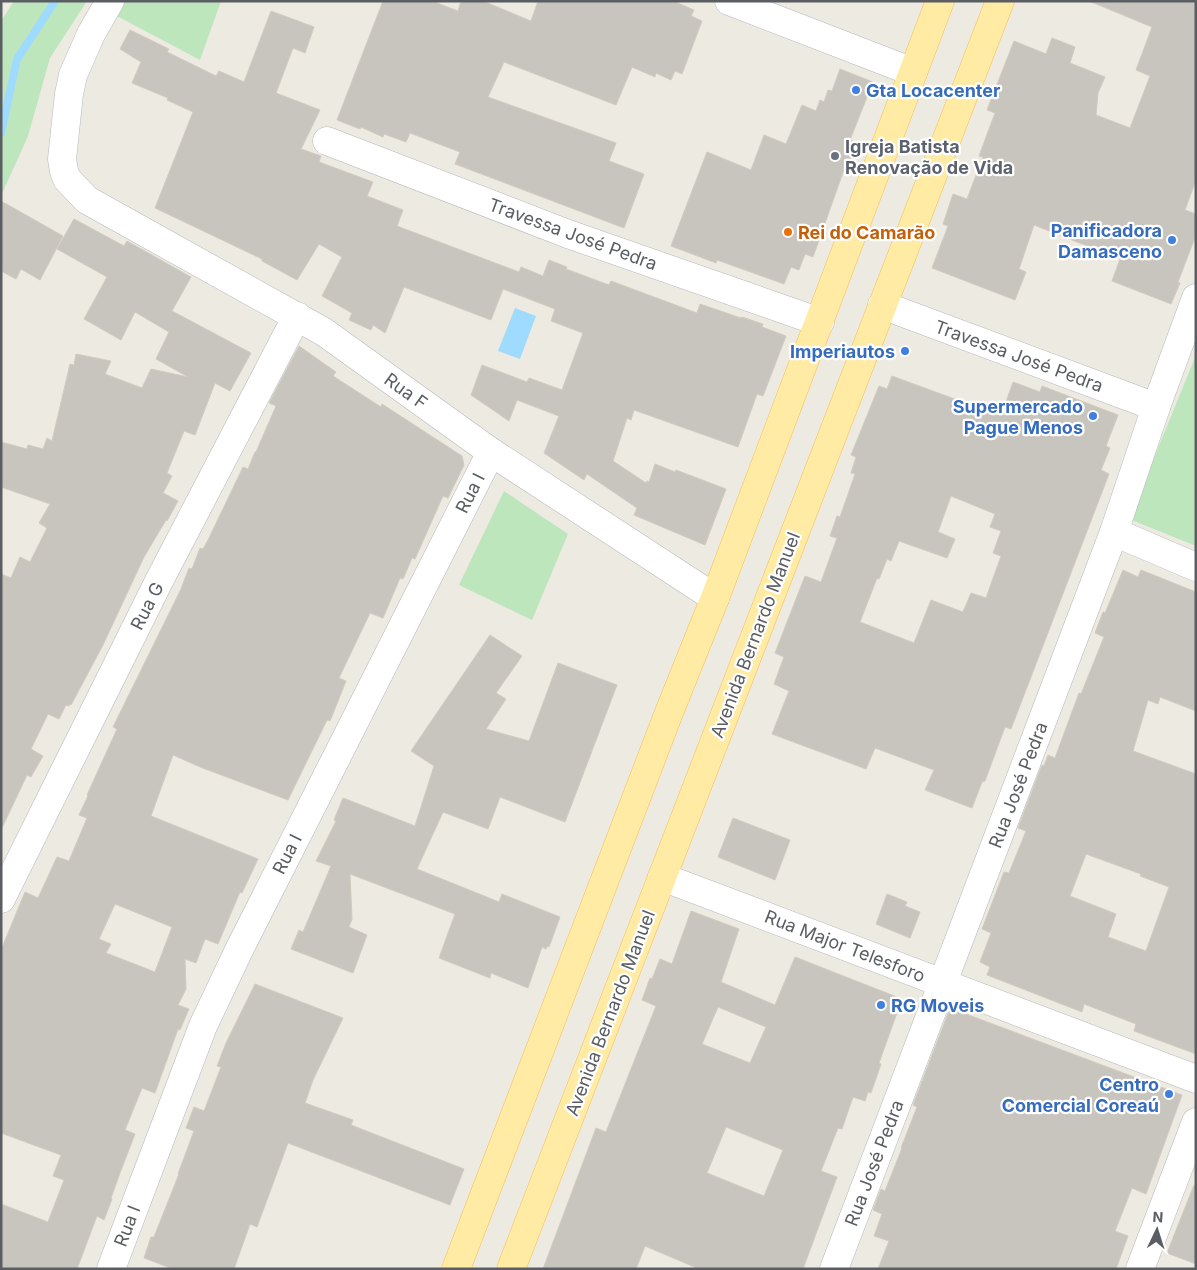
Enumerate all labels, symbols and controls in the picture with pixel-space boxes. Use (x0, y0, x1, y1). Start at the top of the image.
place label: Gta Locacenter (866, 80, 1000, 101)
marker: Gta Locacenter (850, 84, 862, 96)
place label: Igreja Batista Renovação de Vida (845, 136, 1013, 178)
marker: Igreja Batista Renovação de Vida (829, 150, 841, 162)
street label: Travessa José Pedra (486, 194, 660, 274)
place label: Panificadora Damasceno (1051, 220, 1162, 262)
place label: Rei do Camarão (798, 222, 935, 243)
marker: Rei do Camarão (782, 226, 794, 238)
marker: Panificadora Damasceno (1166, 234, 1178, 246)
street label: Travessa José Pedra (932, 316, 1106, 396)
place label: Imperiautos (790, 341, 895, 362)
marker: Imperiautos (899, 345, 911, 357)
street label: Rua F (380, 368, 432, 414)
place label: Supermercado Pague Menos (953, 396, 1083, 438)
marker: Supermercado Pague Menos (1087, 410, 1099, 422)
street label: Rua I (451, 469, 489, 517)
street label: Avenida Bernardo Manuel (706, 529, 804, 741)
street label: Rua G (126, 579, 168, 633)
street label: Rua José Pedra (984, 719, 1052, 851)
street label: Rua I (268, 830, 306, 878)
street label: Rua Major Telesforo (762, 906, 928, 986)
street label: Avenida Bernardo Manuel (561, 907, 659, 1119)
place label: RG Moveis (891, 995, 984, 1016)
marker: RG Moveis (875, 999, 887, 1011)
place label: Centro Comercial Coreaú (1002, 1074, 1159, 1116)
marker: Centro Comercial Coreaú (1163, 1088, 1175, 1100)
street label: Rua José Pedra (840, 1097, 908, 1229)
street label: Rua I (110, 1203, 144, 1249)
north arrow (1132, 1205, 1182, 1255)
text: N (1152, 1208, 1164, 1225)

